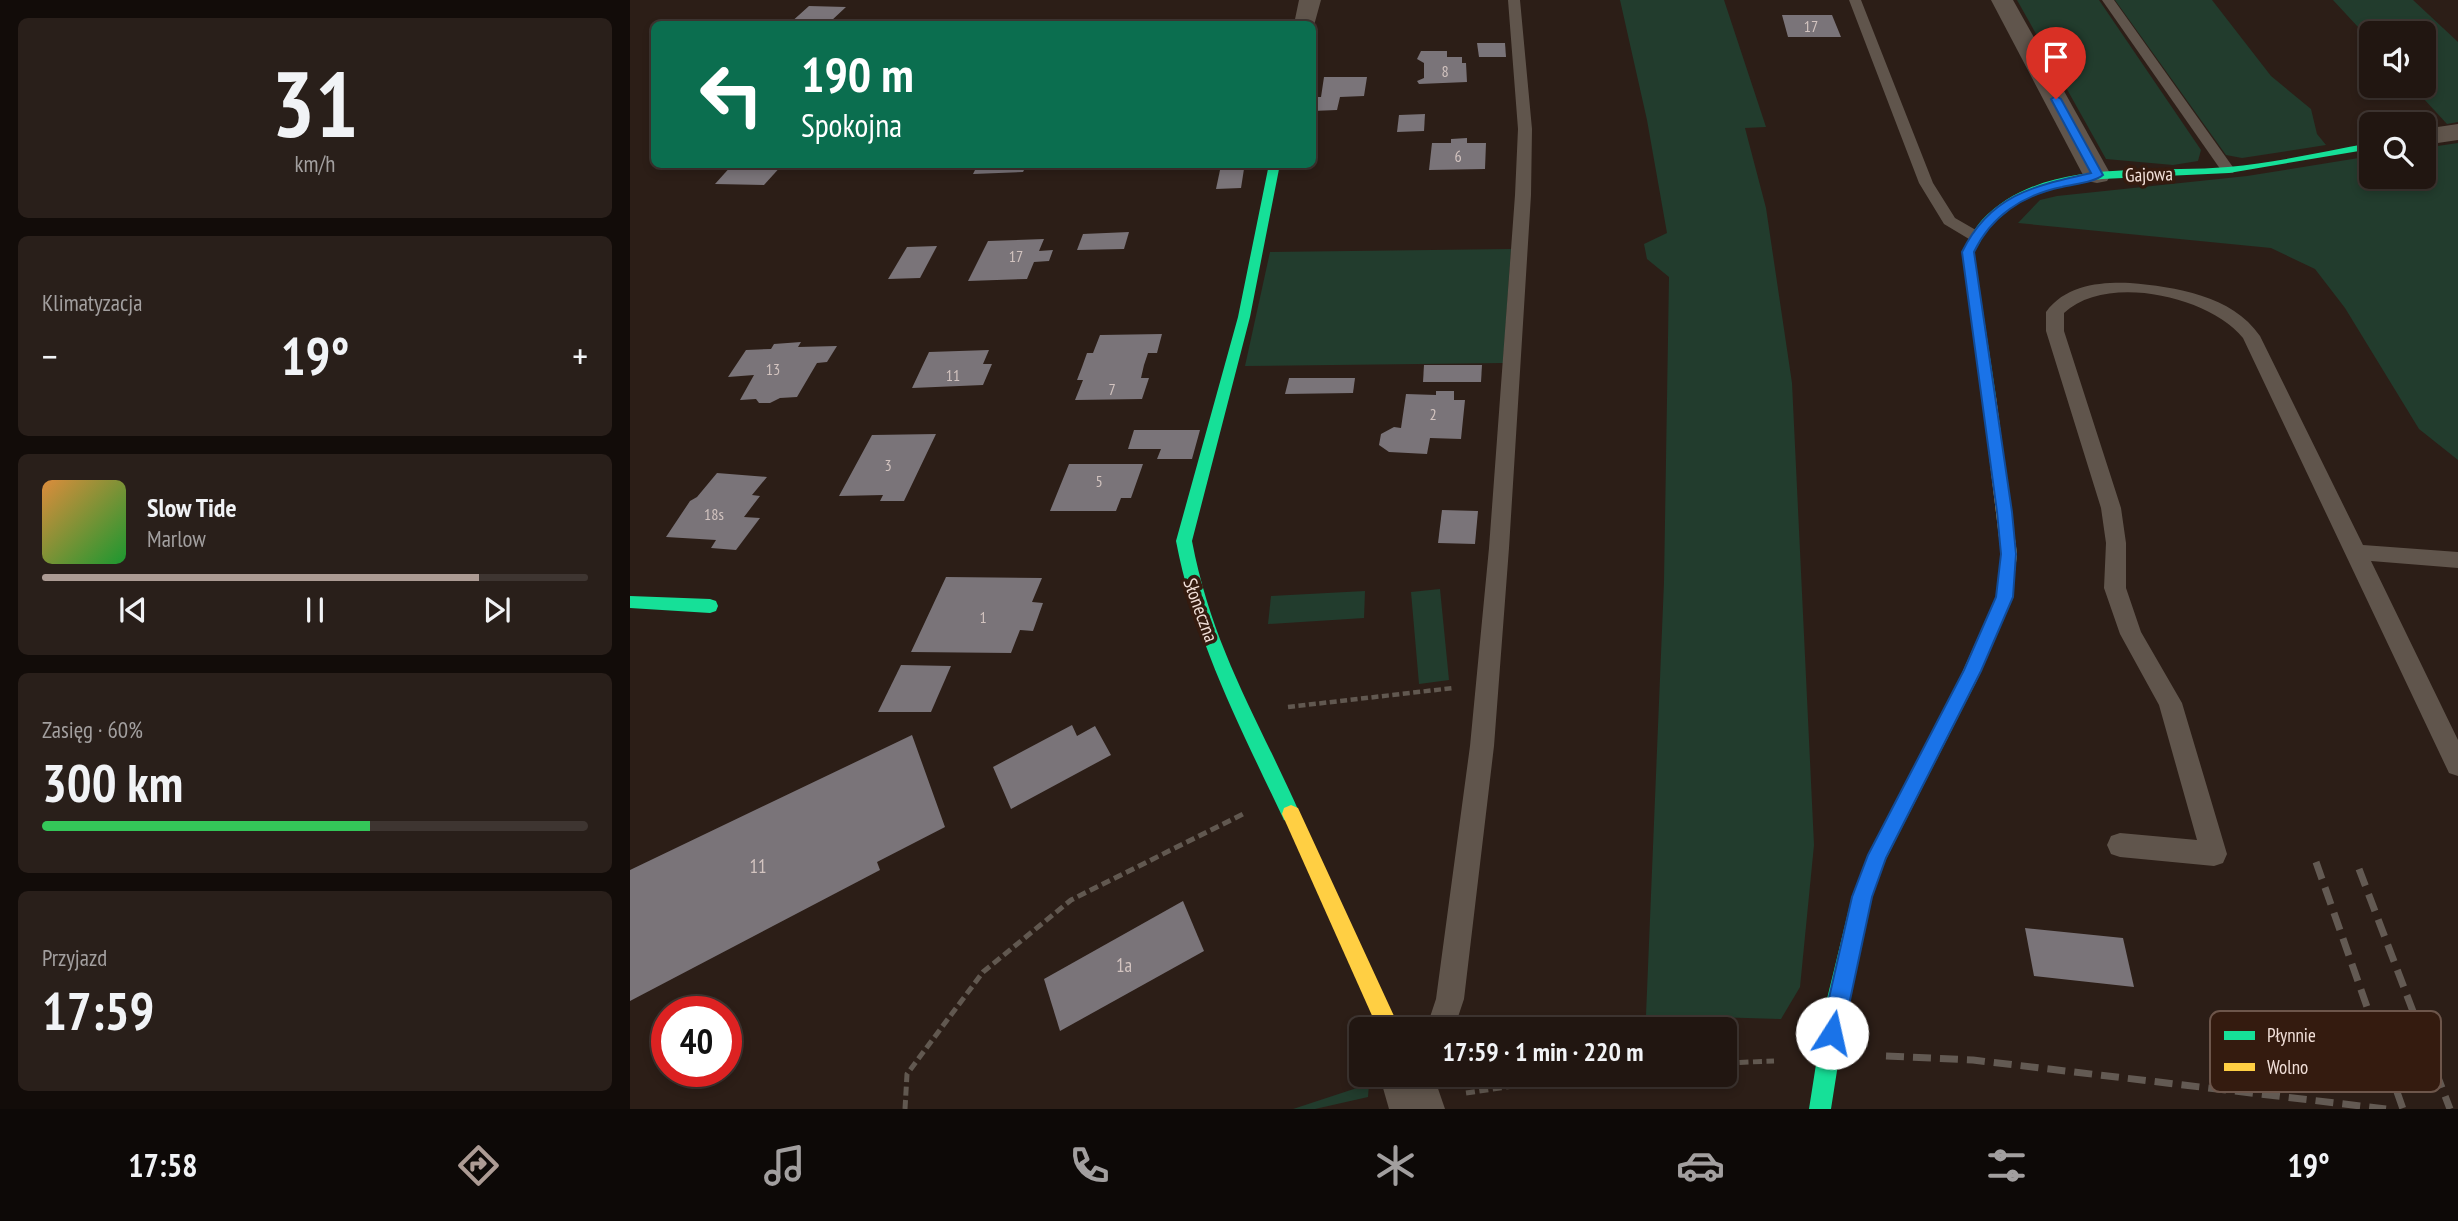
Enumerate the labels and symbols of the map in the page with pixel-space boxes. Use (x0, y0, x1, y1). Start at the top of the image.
house number: 17 (1804, 16, 1818, 36)
pin (2026, 27, 2086, 99)
house number: 8 (1441, 61, 1449, 81)
house number: 6 (1454, 146, 1462, 166)
street label: Gajowa (2125, 161, 2173, 187)
house number: 17 (1009, 246, 1023, 266)
house number: 13 (766, 359, 780, 379)
house number: 11 (946, 365, 960, 385)
house number: 7 (1108, 379, 1116, 399)
house number: 2 (1429, 404, 1437, 424)
house number: 3 (884, 455, 892, 475)
house number: 5 (1095, 471, 1103, 491)
house number: 18s (704, 504, 724, 524)
street label: Słoneczna (1178, 575, 1224, 645)
house number: 1 (979, 607, 987, 627)
house number: 11 (749, 854, 767, 878)
house number: 1a (1116, 953, 1132, 977)
speed limit sign: 40 (651, 996, 742, 1087)
position arrow (1795, 996, 1869, 1070)
legend (2210, 1011, 2441, 1092)
text: Płynnie (2267, 1023, 2316, 1047)
text: Wolno (2267, 1055, 2308, 1079)

